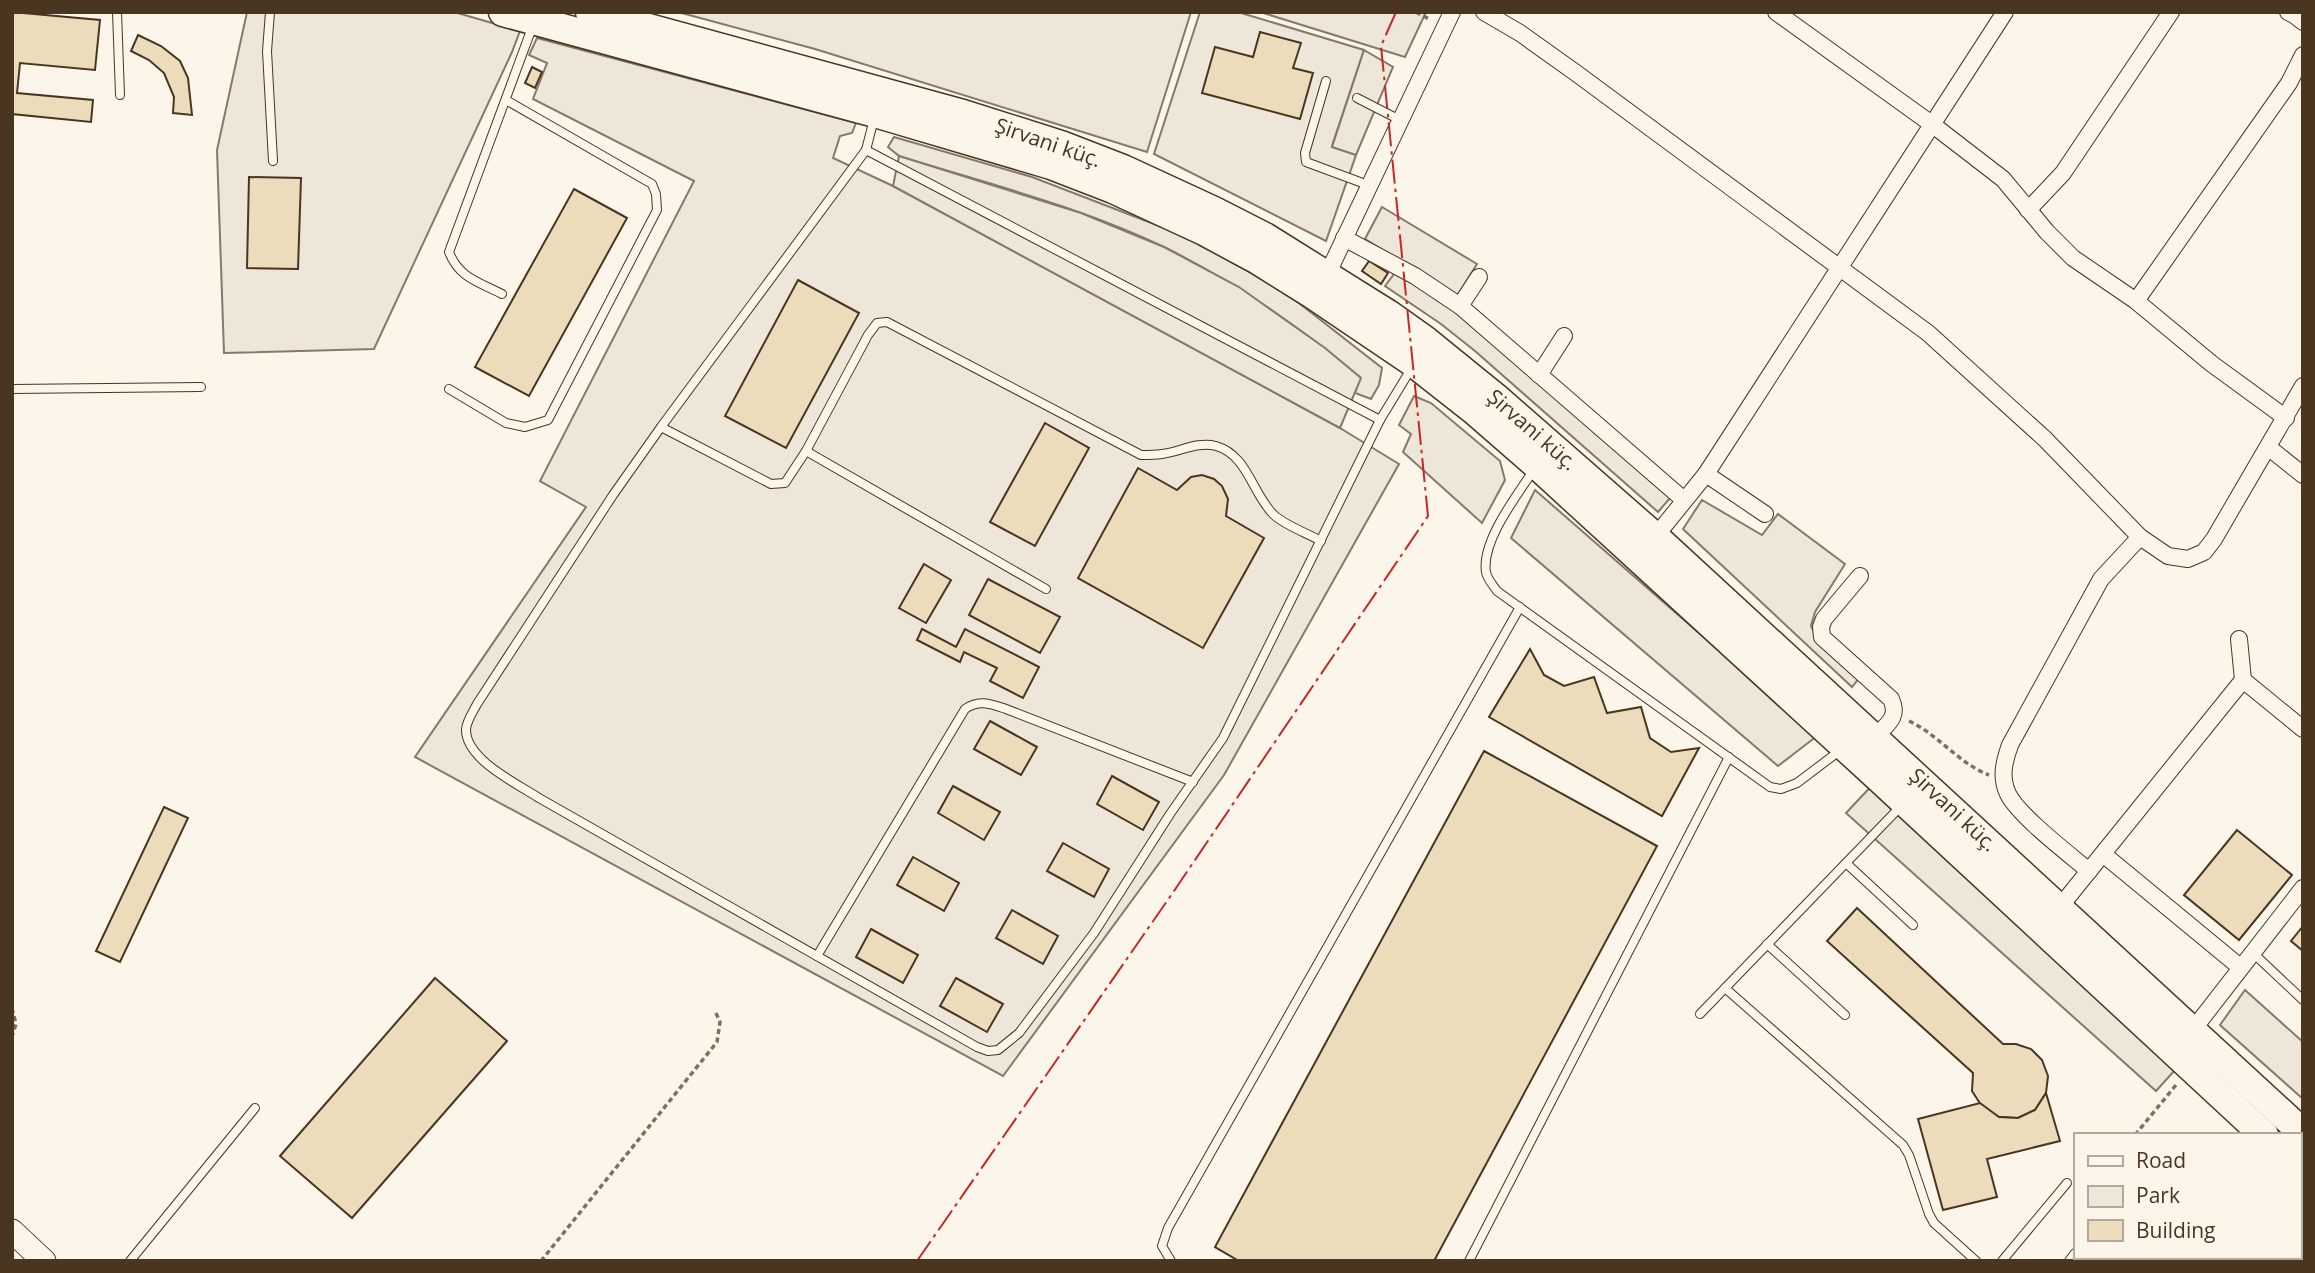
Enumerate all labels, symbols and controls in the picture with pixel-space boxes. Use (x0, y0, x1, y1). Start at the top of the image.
street label: Şirvani küç. (991, 111, 1105, 173)
street label: Şirvani küç. (1482, 382, 1584, 476)
street label: Şirvani küç. (1904, 761, 2004, 857)
legend (2074, 1133, 2301, 1259)
text: Road (2136, 1146, 2186, 1174)
text: Park (2136, 1181, 2180, 1209)
text: Building (2136, 1216, 2215, 1244)

